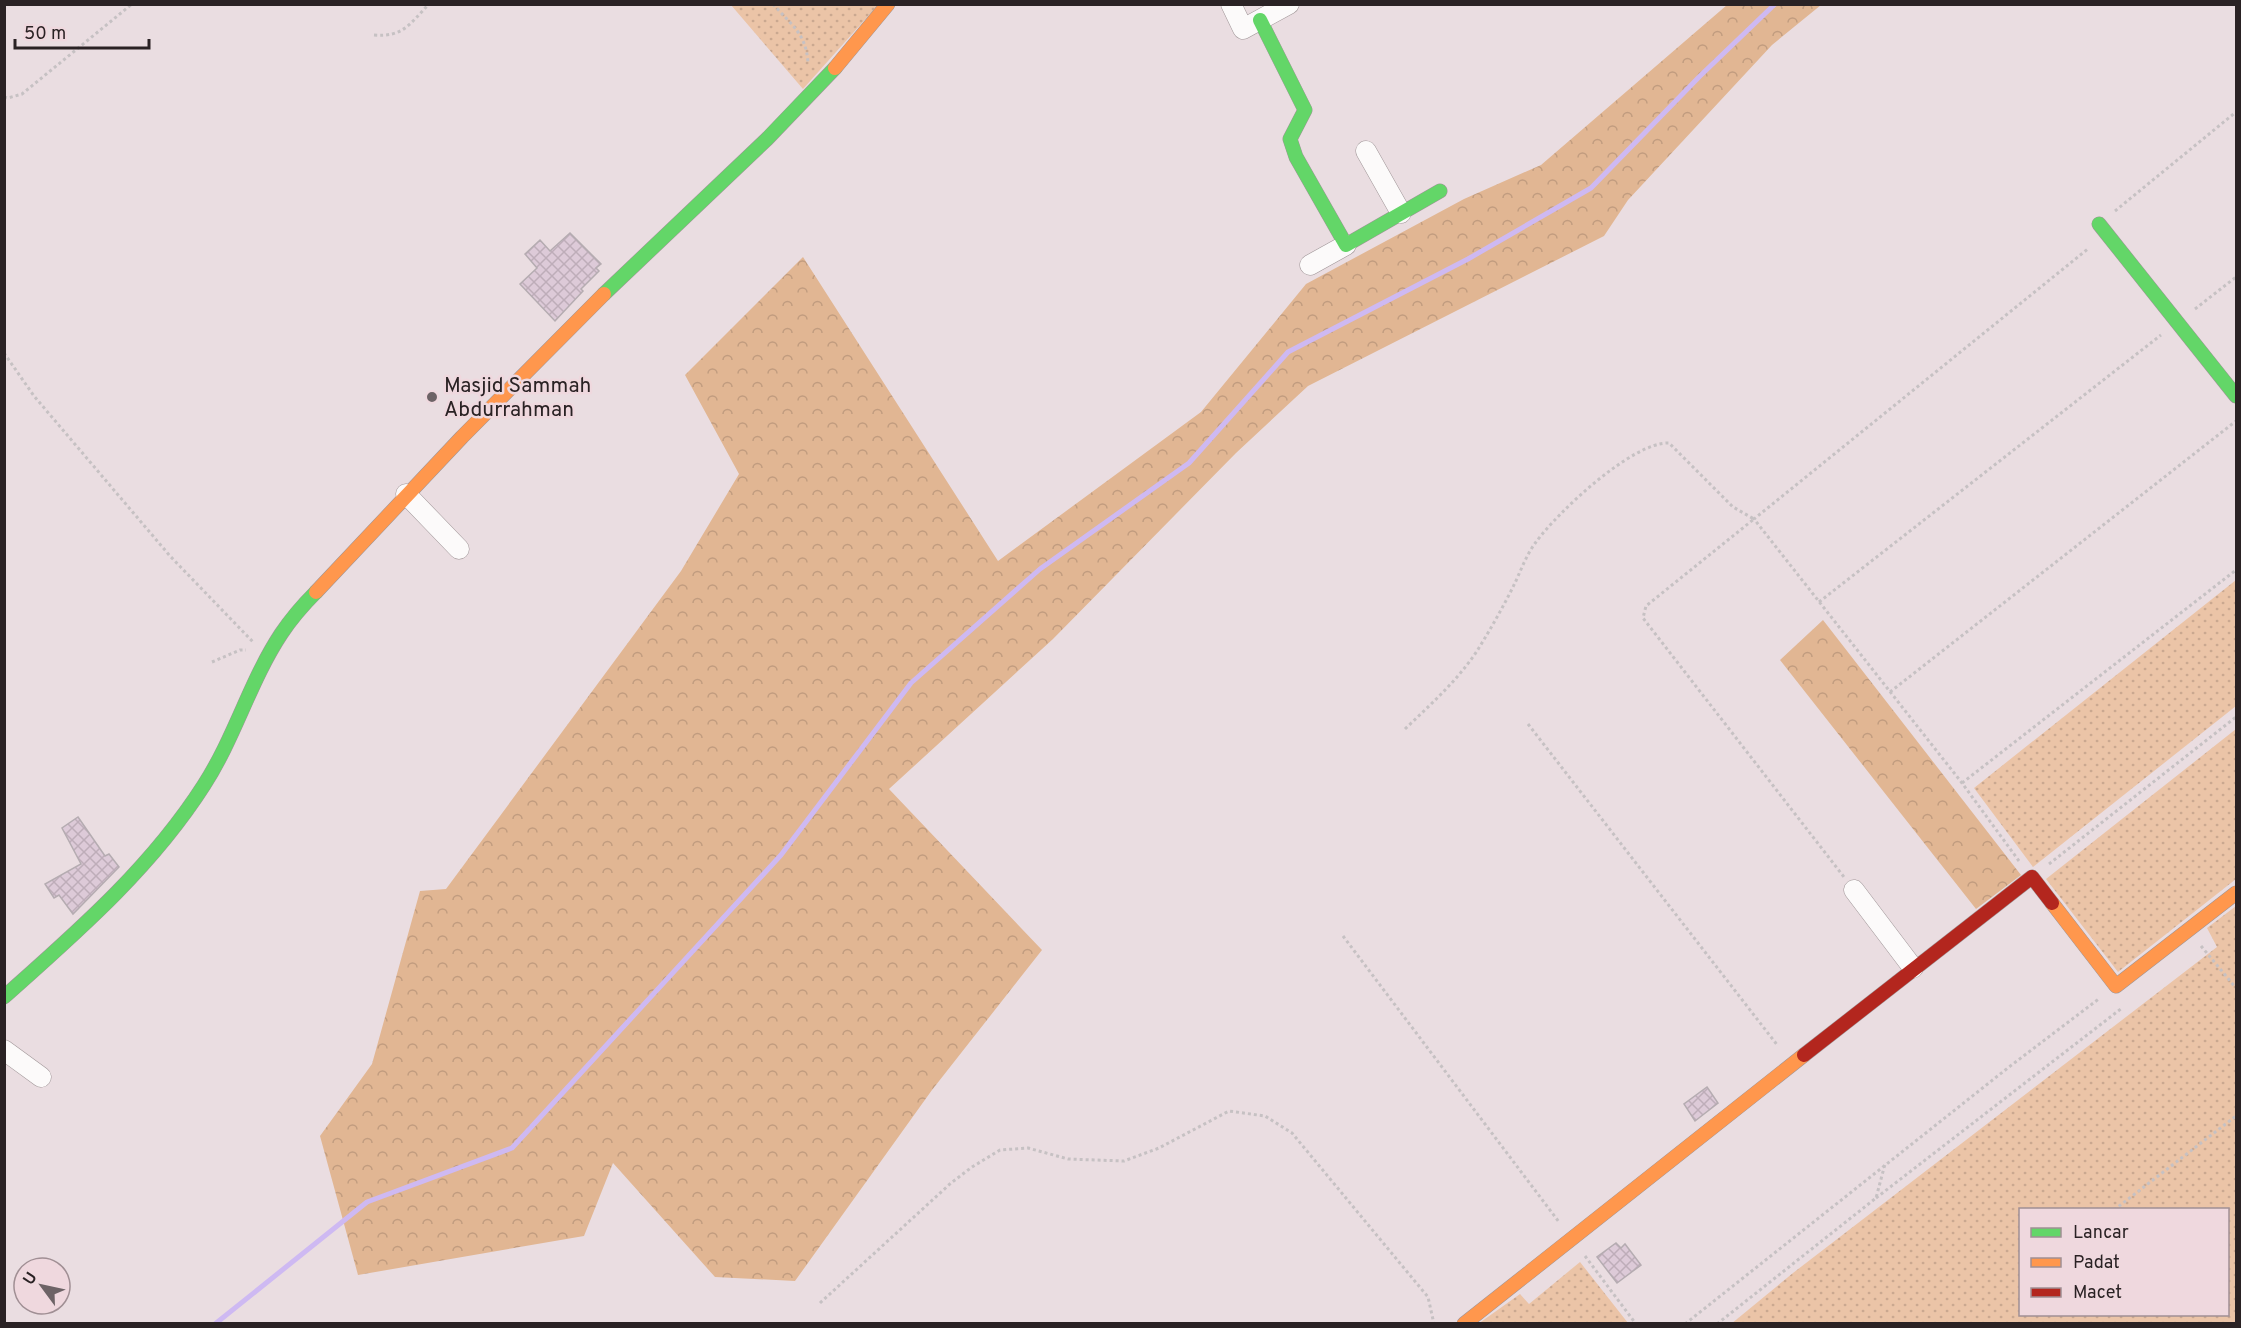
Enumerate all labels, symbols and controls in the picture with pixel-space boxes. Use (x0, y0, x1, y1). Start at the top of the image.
scale bar (15, 12, 148, 50)
text: 50 m (24, 23, 66, 46)
place label: Masjid Sammah Abdurrahman (444, 373, 591, 424)
marker: Masjid Sammah Abdurrahman (425, 390, 439, 404)
legend (2019, 1208, 2229, 1316)
text: Lancar (2073, 1222, 2129, 1245)
text: Padat (2073, 1252, 2120, 1275)
north arrow (12, 1256, 72, 1316)
text: U (20, 1269, 43, 1289)
text: Macet (2073, 1282, 2122, 1305)

